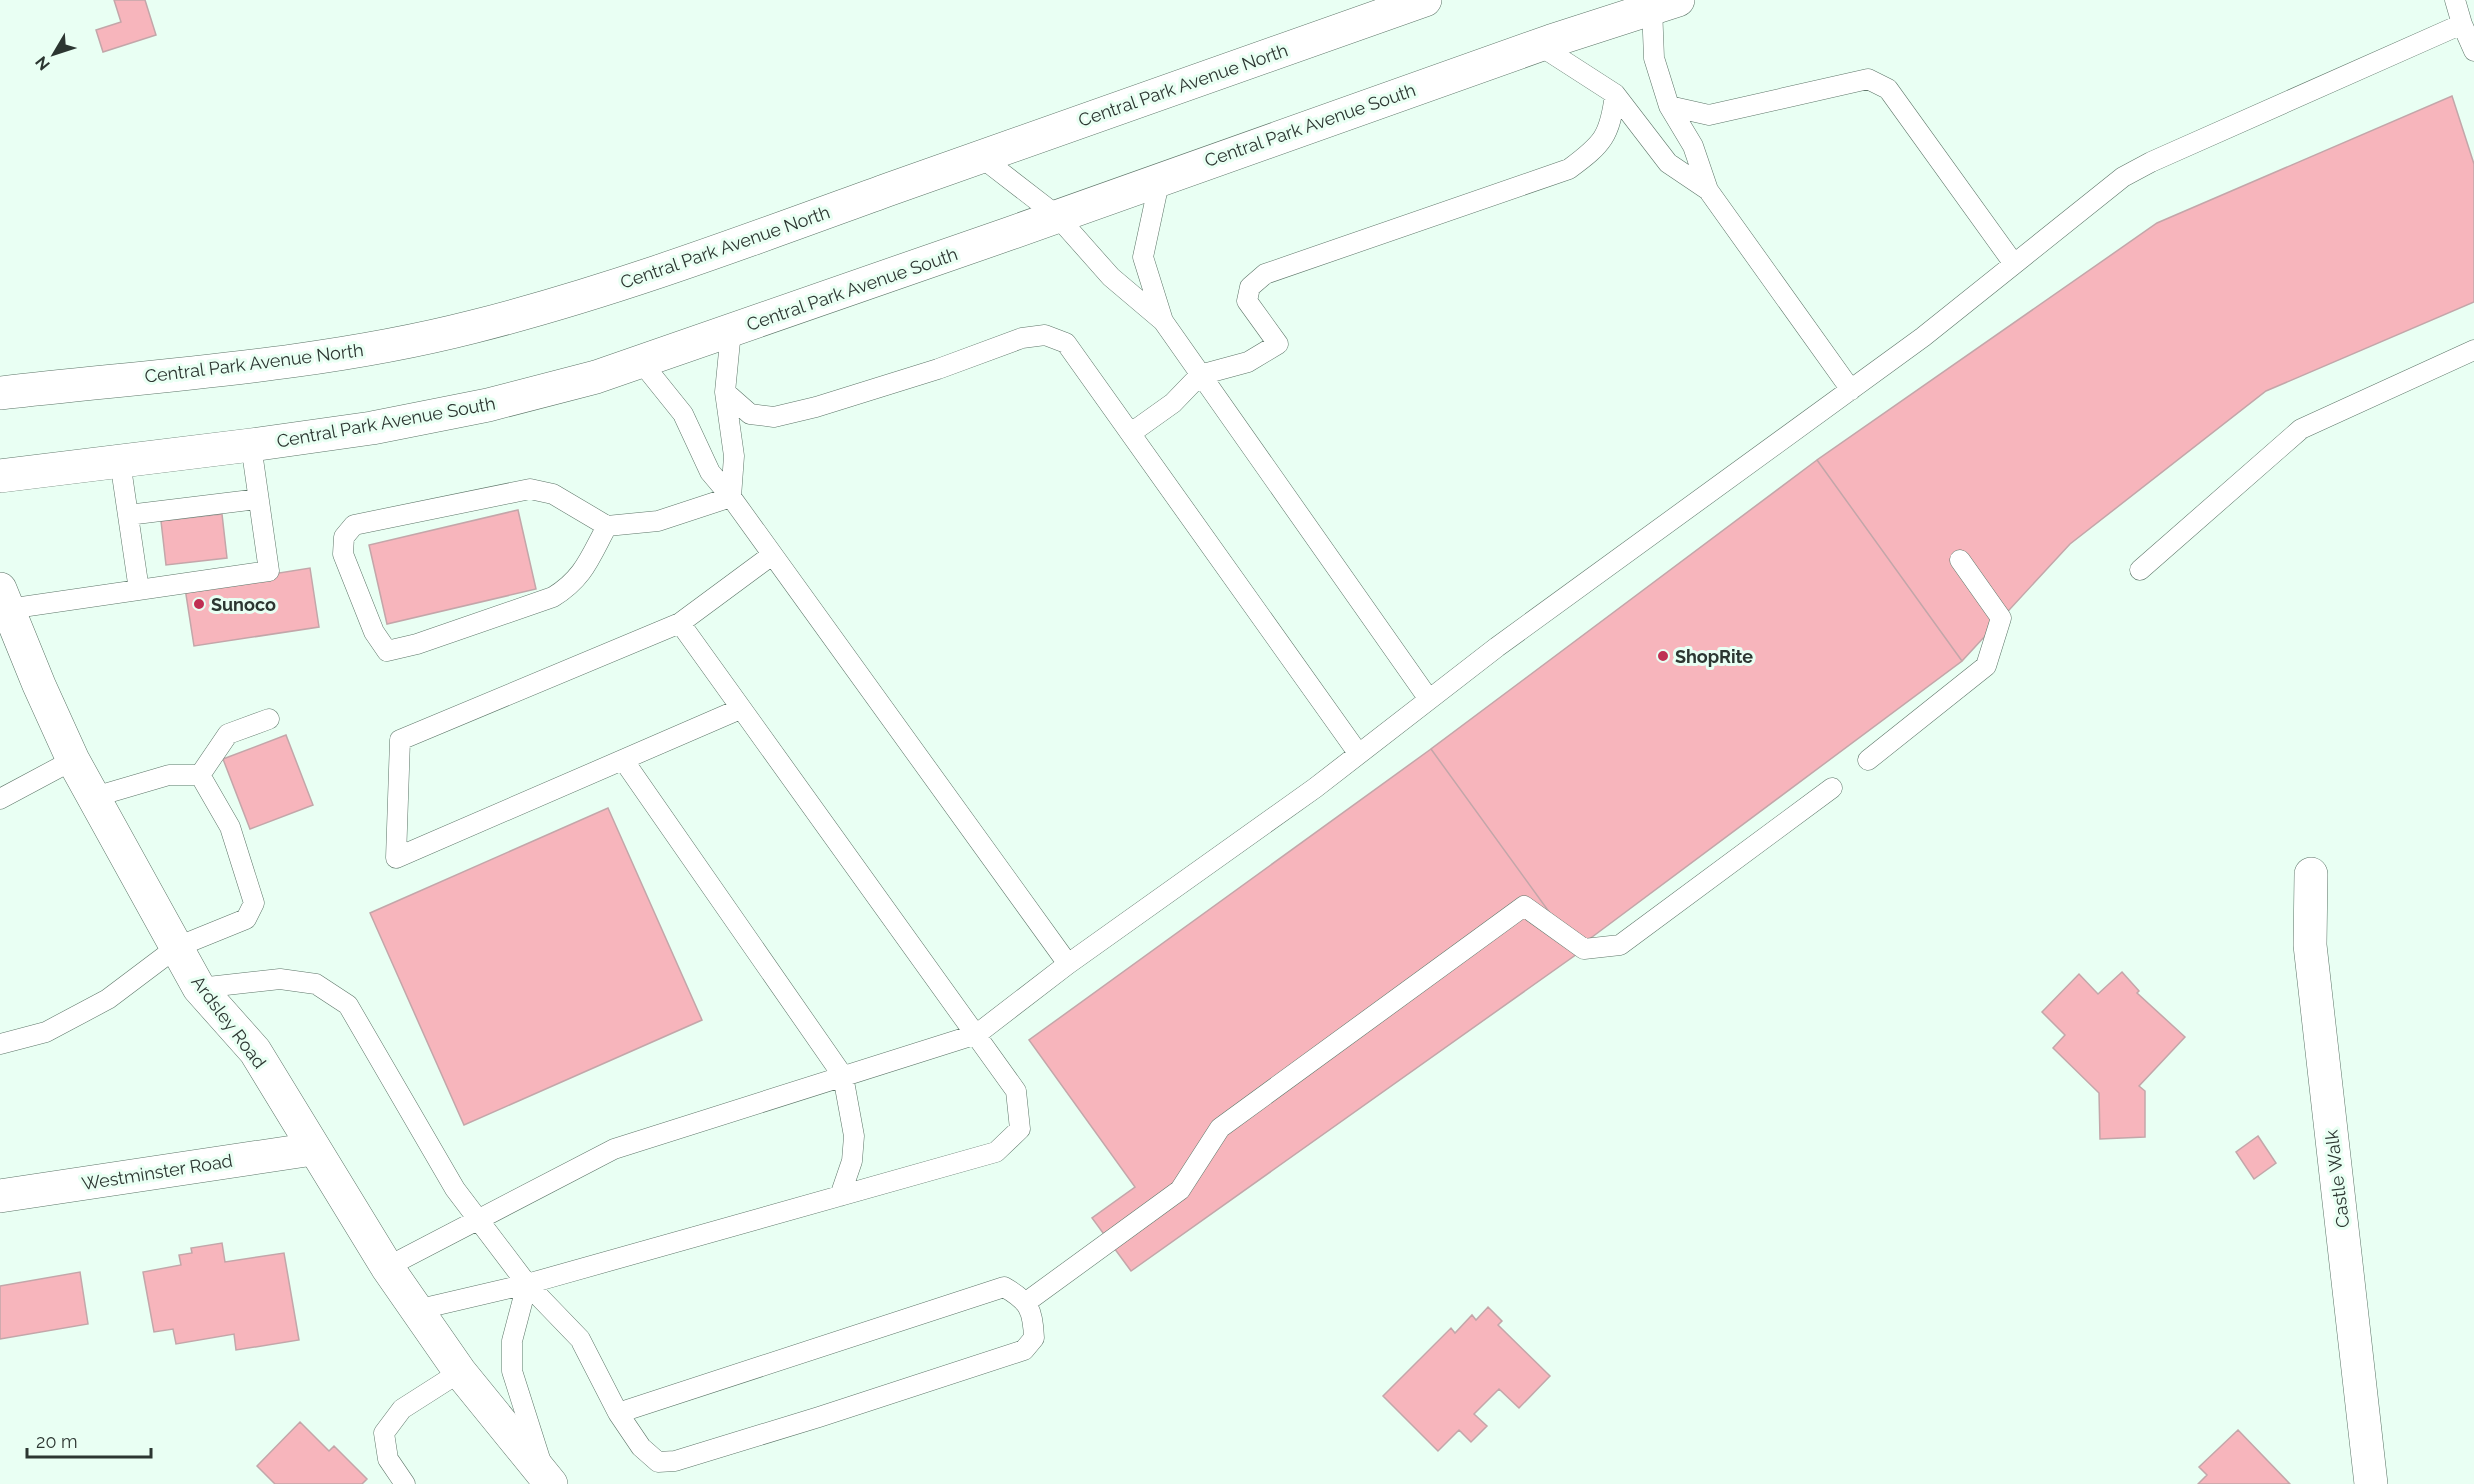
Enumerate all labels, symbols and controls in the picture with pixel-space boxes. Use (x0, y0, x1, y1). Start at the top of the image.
north arrow (24, 24, 84, 84)
street label: Central Park Avenue North (1075, 39, 1291, 131)
text: N (32, 52, 54, 74)
street label: Central Park Avenue South (1202, 79, 1418, 171)
street label: Central Park Avenue North (617, 201, 833, 293)
street label: Central Park Avenue South (744, 243, 960, 335)
street label: Central Park Avenue North (143, 339, 365, 387)
street label: Central Park Avenue South (275, 392, 497, 452)
place label: Sunoco (211, 594, 276, 615)
marker: Sunoco (192, 597, 206, 611)
place label: ShopRite (1675, 646, 1753, 667)
marker: ShopRite (1656, 649, 1670, 663)
street label: Ardsley Road (187, 972, 271, 1072)
street label: Castle Walk (2321, 1128, 2353, 1229)
street label: Westminster Road (80, 1150, 234, 1194)
scale bar (27, 1421, 152, 1459)
text: 20 m (36, 1431, 78, 1452)

